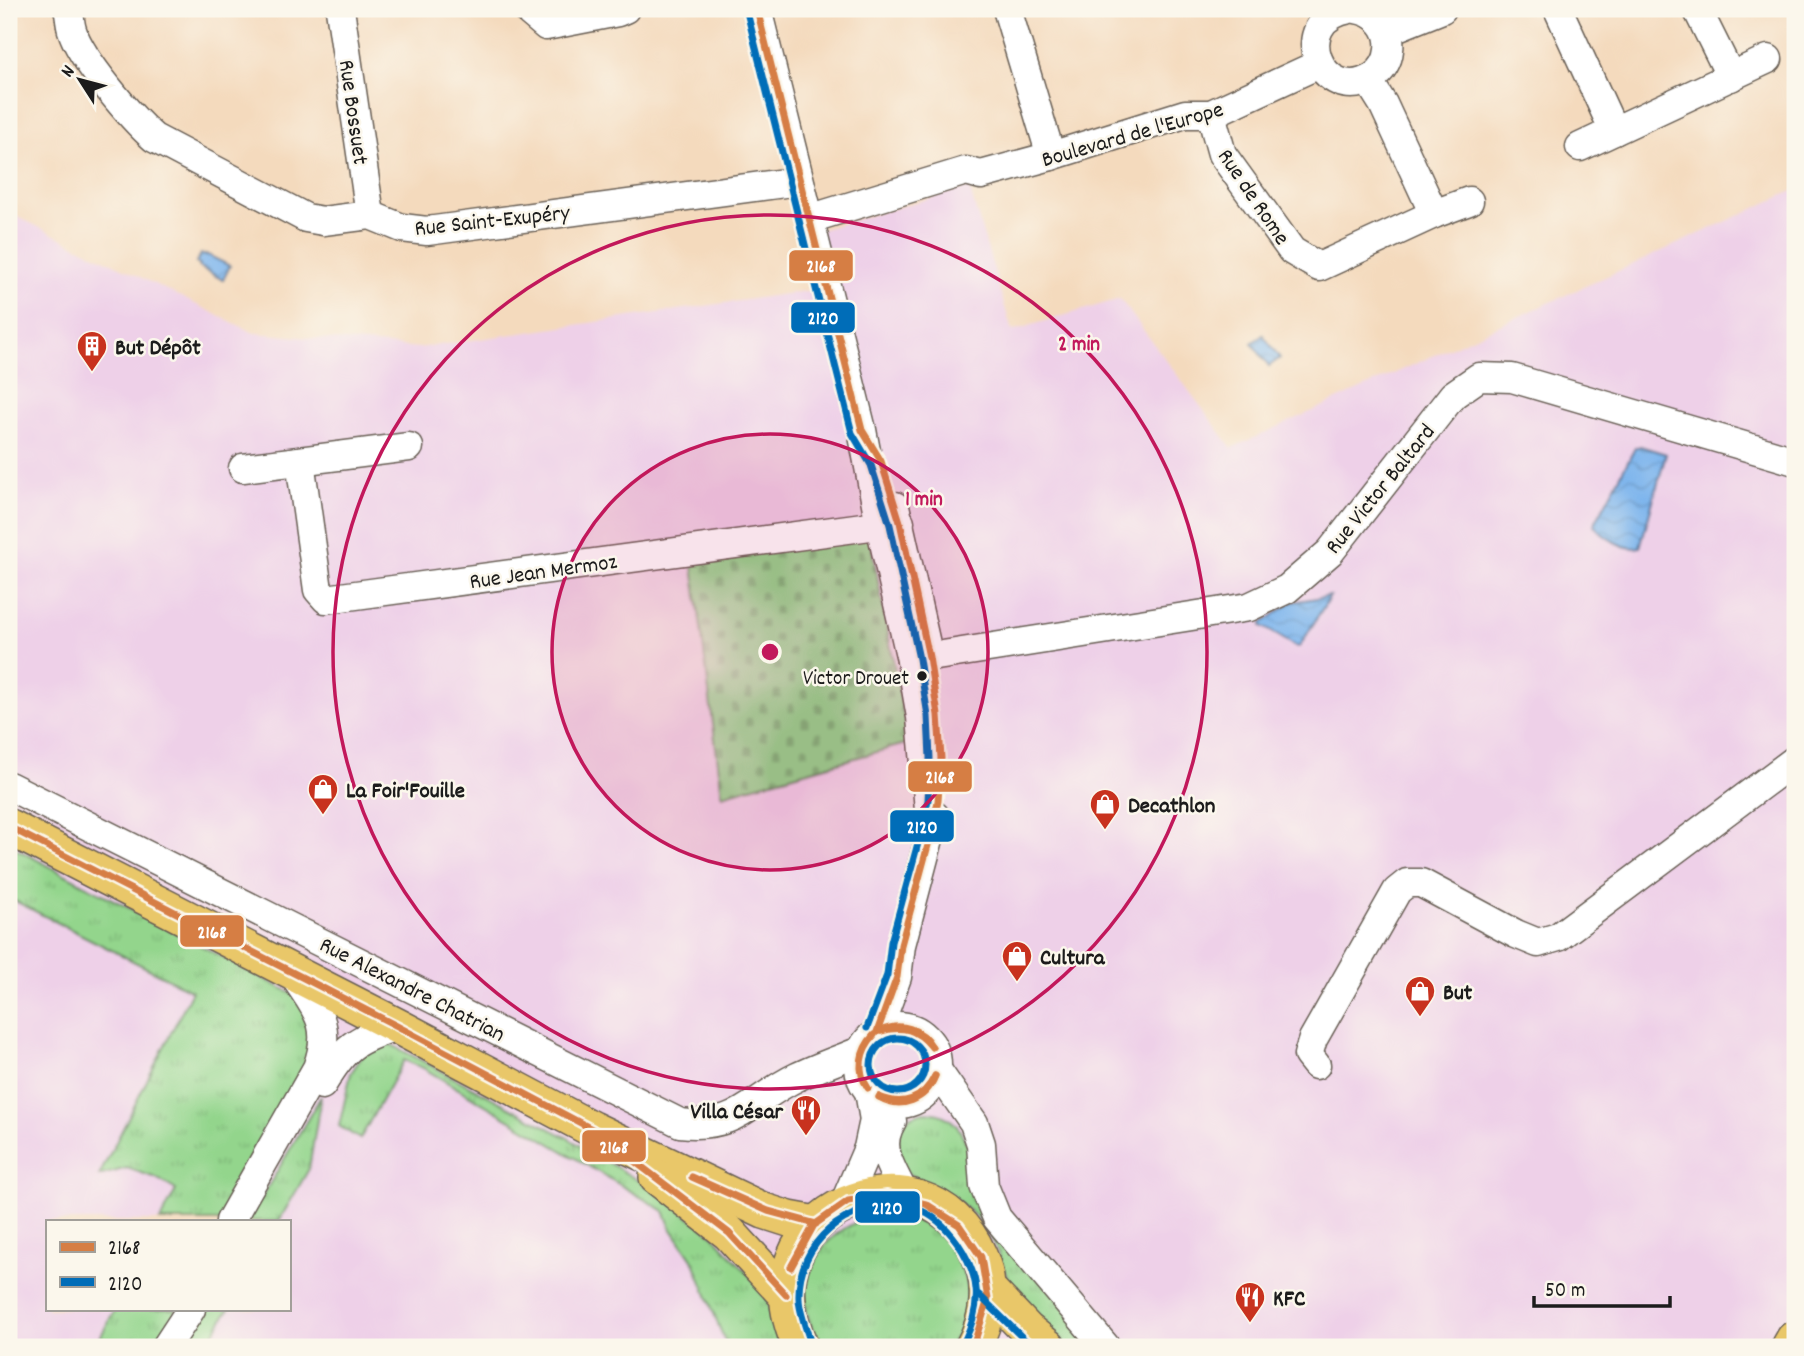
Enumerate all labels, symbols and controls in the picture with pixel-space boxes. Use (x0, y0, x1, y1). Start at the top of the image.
north arrow (46, 46, 116, 116)
street label: Rue Bossuet (328, 58, 375, 167)
text: N (55, 60, 83, 84)
street label: Boulevard de l'Europe (1038, 95, 1228, 178)
street label: Rue de Rome (1208, 143, 1297, 253)
street label: Rue Saint-Exupéry (413, 198, 572, 247)
line badge: 2168 (788, 249, 854, 282)
text: 2168 (806, 255, 836, 282)
line badge: 2120 (790, 301, 856, 334)
text: 2120 (807, 307, 839, 334)
building icon: But Dépôt (75, 329, 109, 373)
text: 2 min (1058, 331, 1100, 361)
place label: But Dépôt (115, 333, 201, 366)
street label: Rue Victor Baltard (1319, 418, 1445, 562)
text: 1 min (905, 486, 943, 516)
street label: Rue Jean Mermoz (468, 547, 620, 600)
centre of rings (758, 640, 782, 664)
place label: Victor Drouet (803, 665, 909, 695)
marker: Victor Drouet (915, 669, 929, 683)
line badge: 2168 (907, 760, 973, 793)
text: 2168 (925, 766, 955, 793)
shop icon: La Foir'Fouille (306, 772, 340, 816)
place label: La Foir'Fouille (346, 776, 465, 809)
shop icon: Decathlon (1088, 787, 1122, 831)
place label: Decathlon (1128, 791, 1216, 824)
line badge: 2120 (889, 809, 955, 843)
text: 2120 (906, 816, 938, 843)
line badge: 2168 (179, 914, 245, 948)
text: 2168 (197, 921, 227, 948)
street label: Rue Alexandre Chatrian (313, 930, 510, 1052)
shop icon: Cultura (1000, 939, 1034, 983)
place label: Cultura (1040, 943, 1106, 976)
shop icon: But (1403, 974, 1437, 1018)
place label: But (1443, 978, 1473, 1011)
restaurant icon: Villa César (789, 1093, 823, 1137)
place label: Villa César (690, 1097, 783, 1130)
line badge: 2168 (581, 1129, 647, 1163)
text: 2168 (599, 1136, 629, 1163)
line badge: 2120 (854, 1190, 921, 1224)
text: 2120 (871, 1197, 903, 1224)
legend (46, 1220, 290, 1310)
text: 2168 (108, 1235, 141, 1265)
scale bar (1534, 1265, 1671, 1309)
text: 2120 (108, 1271, 142, 1301)
text: 50 m (1545, 1277, 1585, 1307)
restaurant icon: KFC (1233, 1280, 1267, 1324)
place label: KFC (1273, 1284, 1306, 1317)

